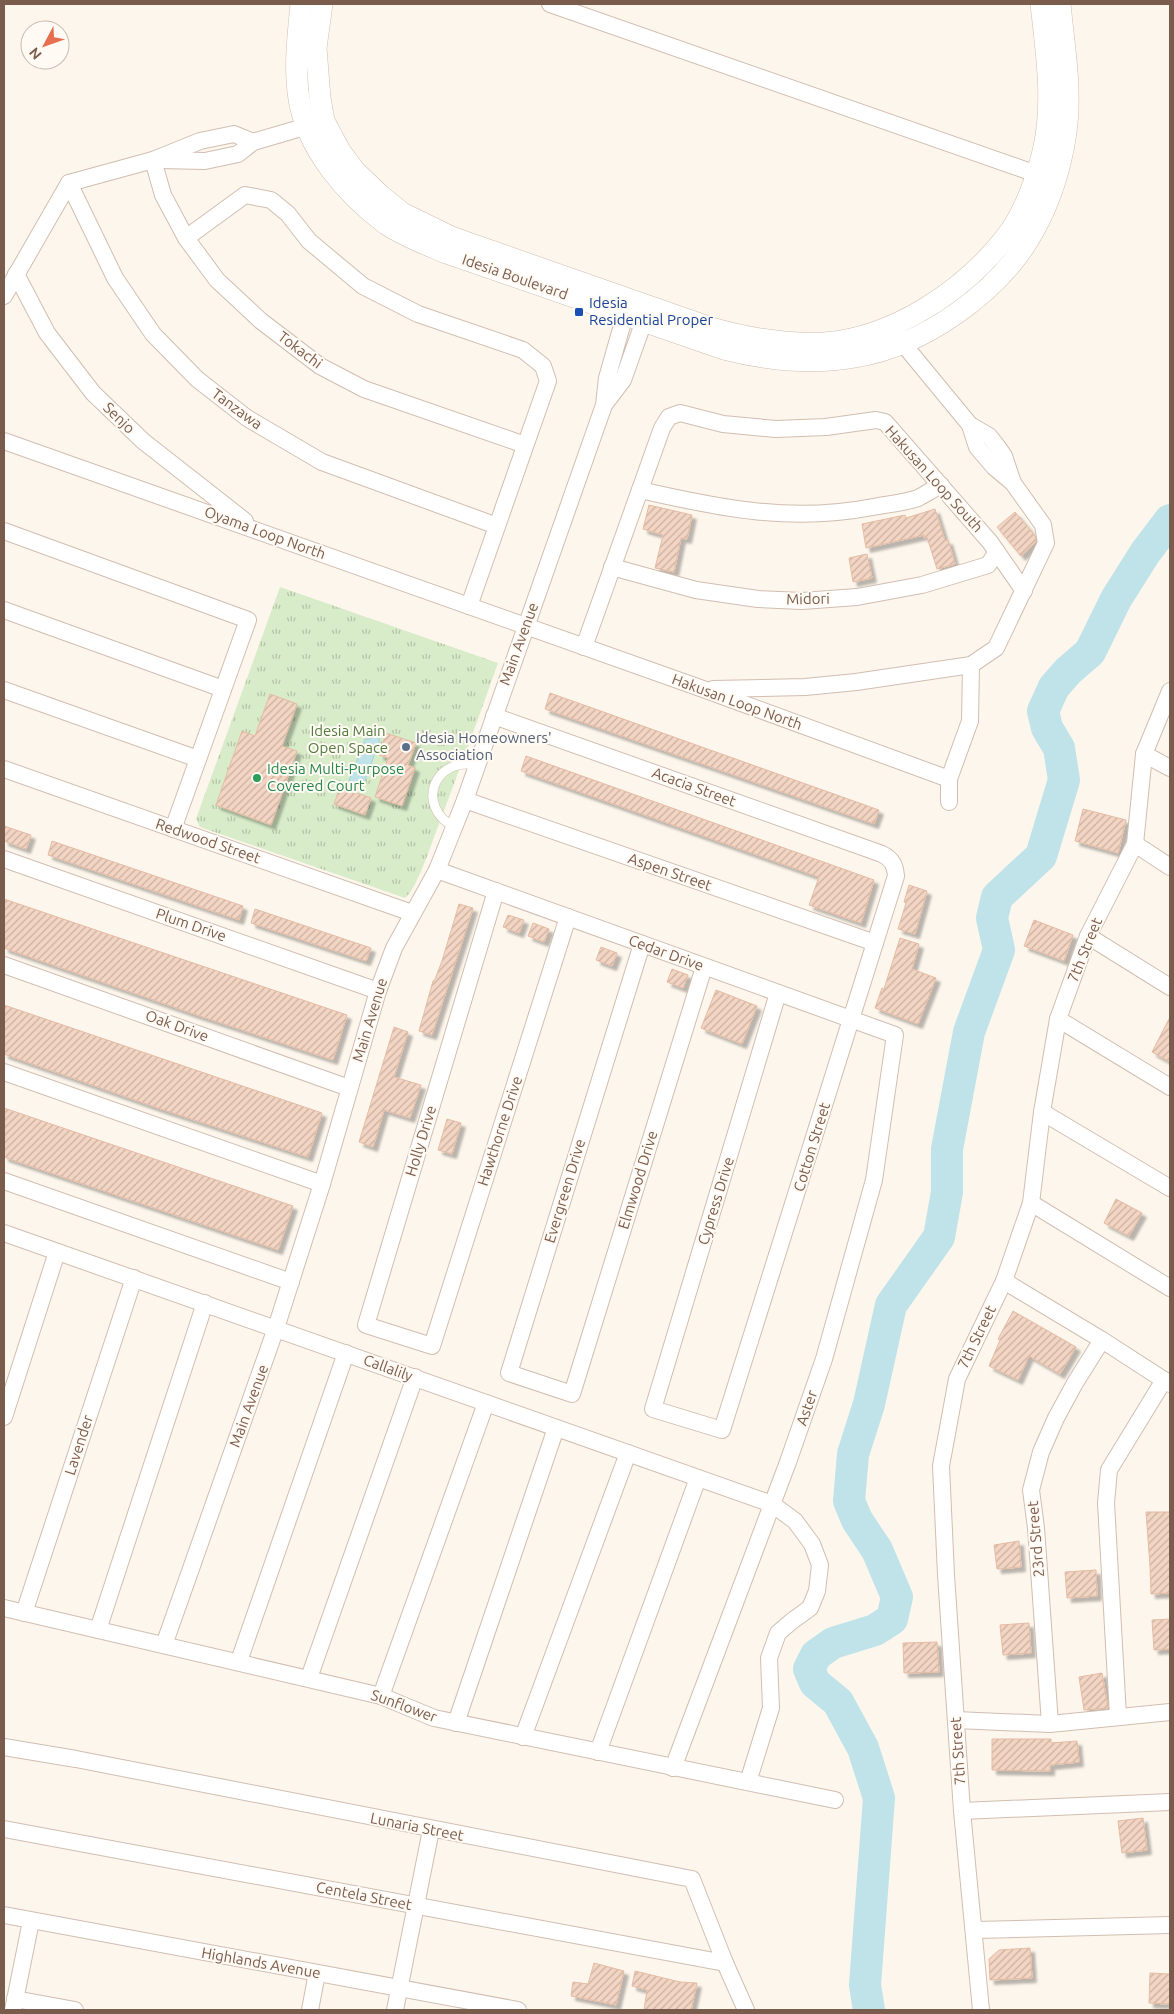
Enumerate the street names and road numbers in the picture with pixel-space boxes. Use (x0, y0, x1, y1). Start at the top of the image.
street label: Idesia Boulevard (460, 250, 570, 303)
street label: Tokachi (275, 328, 326, 372)
street label: Tanzawa (209, 385, 266, 432)
street label: Senjo (100, 399, 139, 437)
street label: Hakusan Loop South (882, 422, 987, 535)
street label: Oyama Loop North (202, 503, 328, 562)
street label: Midori (786, 590, 830, 607)
street label: Main Avenue (496, 600, 541, 688)
street label: Hakusan Loop North (670, 670, 805, 733)
street label: Acacia Street (650, 763, 739, 810)
street label: Redwood Street (154, 815, 263, 866)
street label: Aspen Street (626, 849, 714, 894)
street label: Plum Drive (154, 905, 229, 944)
street label: 7th Street (1064, 915, 1105, 985)
street label: Cedar Drive (626, 931, 706, 974)
street label: Main Avenue (349, 976, 390, 1064)
street label: Oak Drive (143, 1006, 211, 1045)
street label: Hawthorne Drive (474, 1074, 525, 1188)
street label: Cotton Street (790, 1100, 833, 1194)
street label: Holly Drive (402, 1103, 439, 1178)
street label: Elmwood Drive (614, 1129, 661, 1231)
street label: Evergreen Drive (541, 1137, 588, 1245)
street label: Cypress Drive (694, 1155, 737, 1247)
street label: 7th Street (954, 1302, 999, 1371)
street label: Callalily (361, 1351, 415, 1384)
street label: Main Avenue (226, 1362, 271, 1450)
street label: Aster (793, 1388, 821, 1428)
street label: Lavender (61, 1412, 96, 1477)
street label: 23rd Street (1024, 1500, 1047, 1578)
street label: Sunflower (369, 1686, 440, 1725)
street label: 7th Street (947, 1716, 968, 1786)
street label: Lunaria Street (369, 1809, 465, 1844)
street label: Centela Street (315, 1878, 414, 1913)
street label: Highlands Avenue (200, 1944, 322, 1981)

